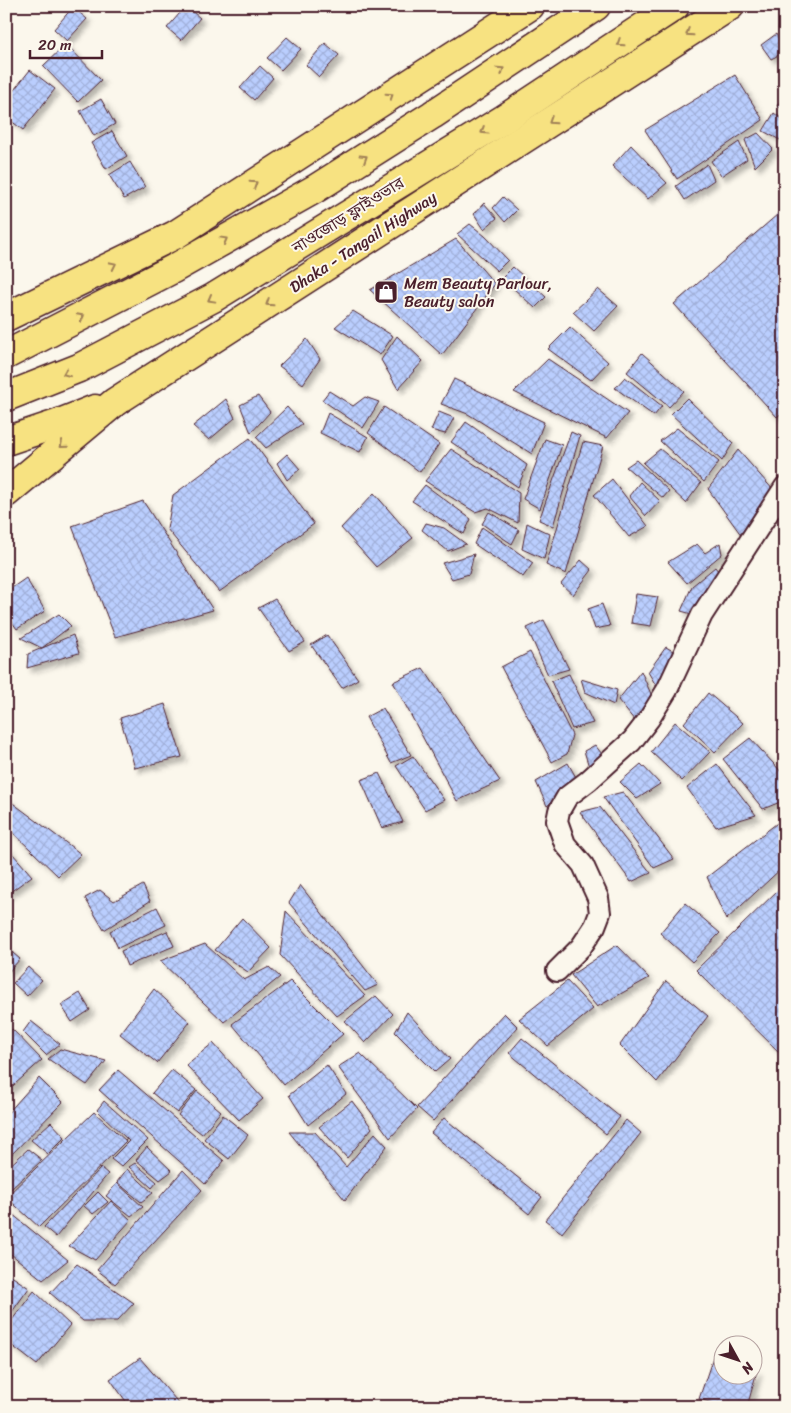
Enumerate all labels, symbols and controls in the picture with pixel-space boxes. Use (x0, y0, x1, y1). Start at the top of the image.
one-way arrow (685, 26, 694, 36)
scale bar (30, 28, 102, 60)
text: 20 m (38, 32, 72, 58)
one-way arrow (616, 36, 625, 46)
one-way arrow (495, 66, 504, 76)
one-way arrow (385, 93, 394, 103)
one-way arrow (549, 114, 558, 124)
one-way arrow (480, 125, 489, 135)
one-way arrow (359, 155, 368, 164)
street label: নাওজোড় ফ্লাইওভার (285, 168, 410, 262)
one-way arrow (248, 181, 257, 190)
street label: Dhaka - Tangail Highway (283, 183, 443, 301)
one-way arrow (219, 237, 228, 247)
one-way arrow (108, 261, 117, 271)
place label: Mem Beauty Parlour, Beauty salon (404, 269, 552, 316)
shop icon: Mem Beauty Parlour, Beauty salon (373, 279, 399, 305)
one-way arrow (207, 293, 216, 303)
one-way arrow (265, 297, 274, 306)
one-way arrow (76, 313, 85, 323)
one-way arrow (62, 366, 71, 377)
one-way arrow (60, 440, 69, 448)
north arrow (714, 1336, 764, 1386)
text: N (735, 1356, 761, 1380)

